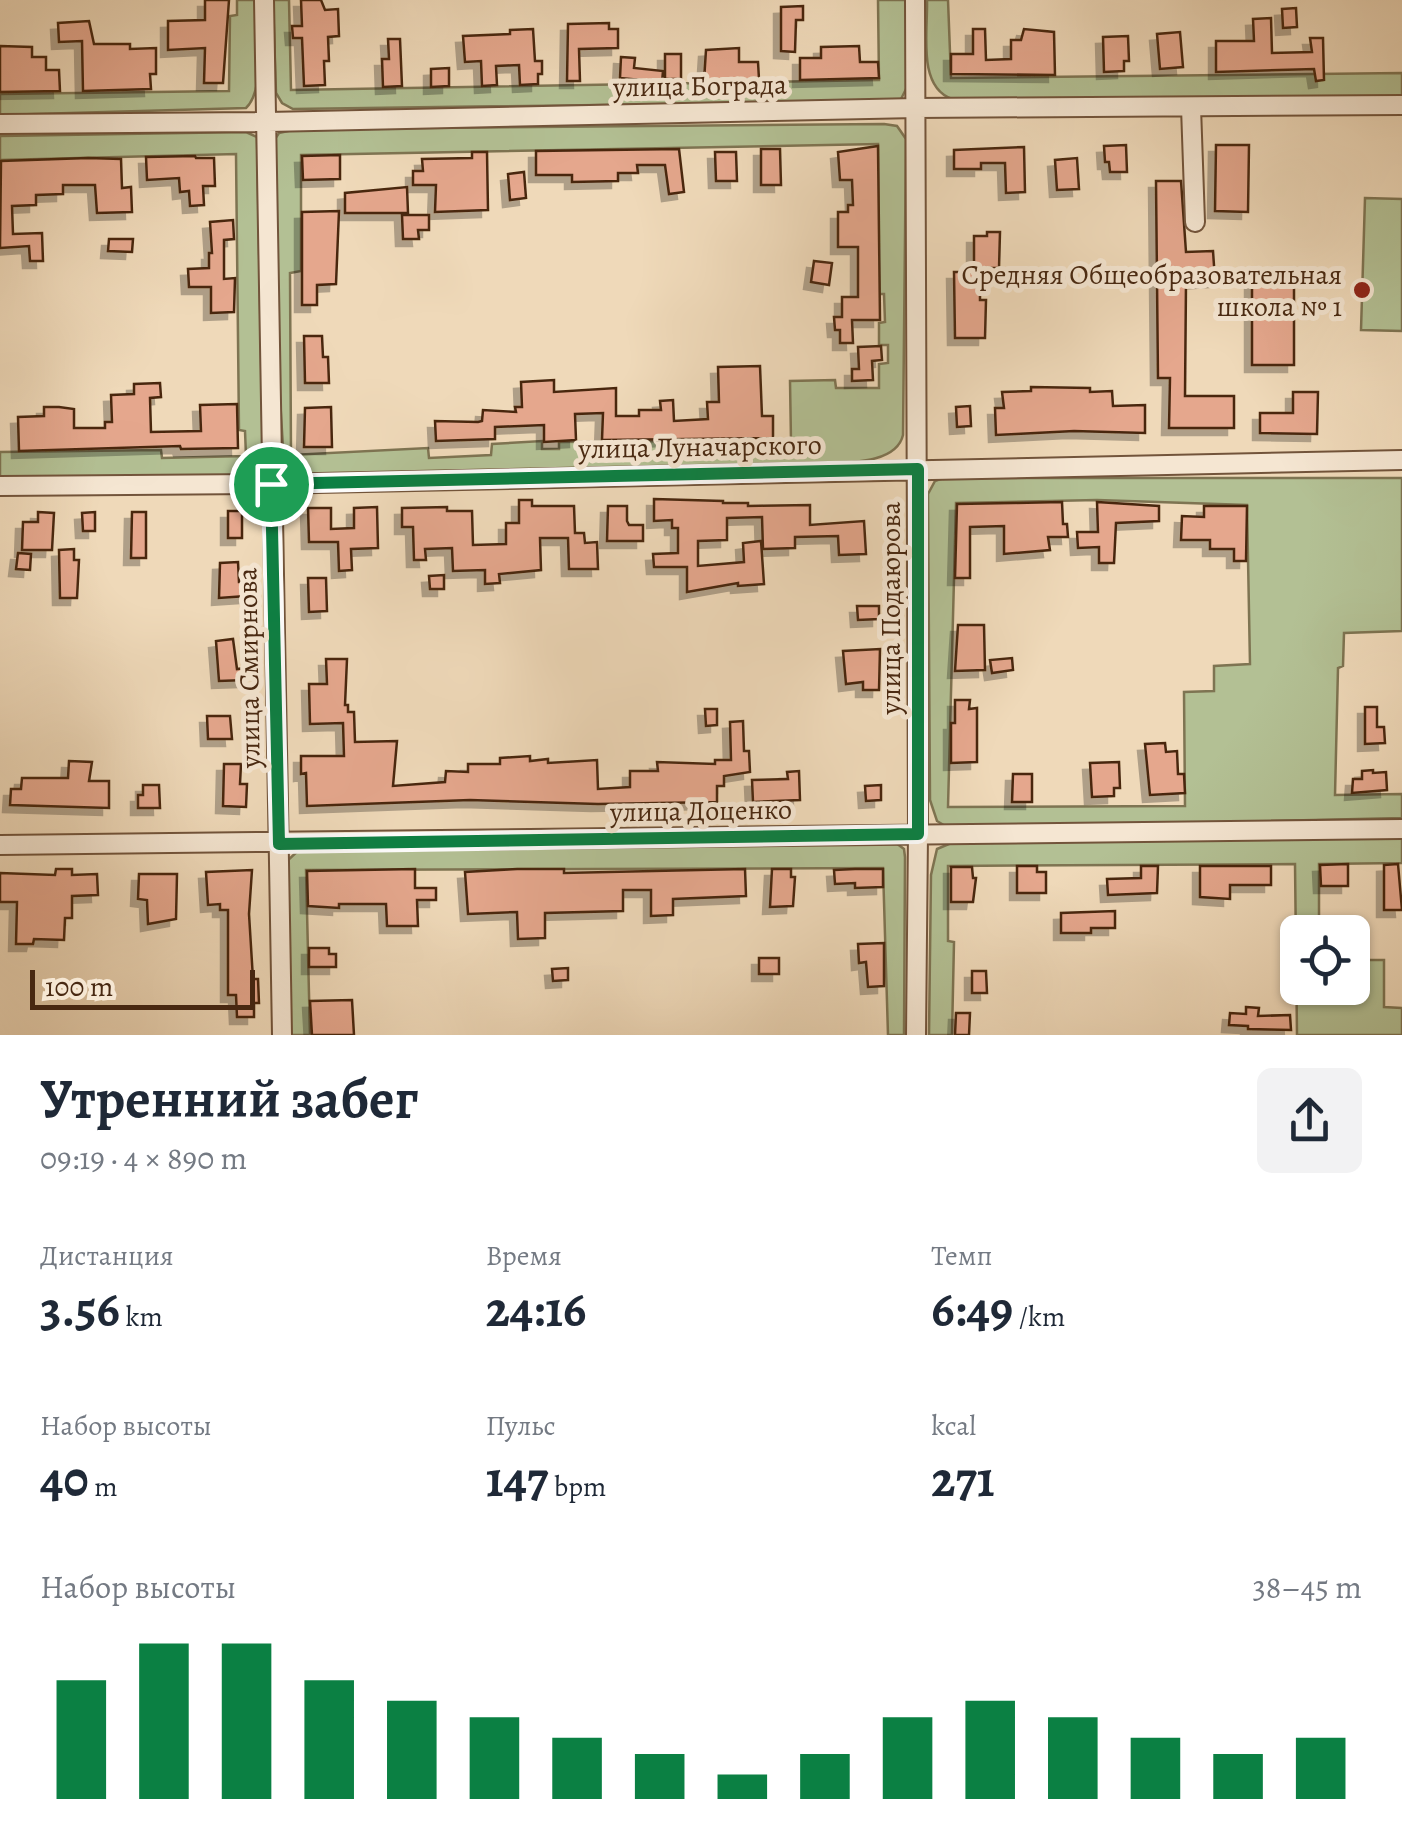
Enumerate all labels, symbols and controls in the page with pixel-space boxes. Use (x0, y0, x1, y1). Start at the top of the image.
street label: улица Бограда (612, 65, 787, 107)
place label: Средняя Общеобразовательная школа № 1 (962, 256, 1342, 326)
marker: Средняя Общеобразовательная школа № 1 (1351, 279, 1373, 301)
street label: улица Луначарского (577, 426, 822, 468)
pin (229, 442, 314, 527)
icon: arrive (244, 457, 299, 512)
street label: улица Подаюрова (872, 502, 910, 715)
street label: улица Смирнова (228, 567, 270, 770)
street label: улица Доценко (609, 790, 792, 832)
map controls (1280, 915, 1370, 1005)
button: locate (1280, 915, 1370, 1005)
scale bar (30, 965, 255, 1010)
text: 100 m (45, 968, 113, 1006)
text: Утренний забег (40, 1061, 418, 1136)
button: share (1257, 1068, 1362, 1173)
text: 09:19 · 4 × 890 m (40, 1136, 247, 1180)
text: Дистанция (40, 1237, 174, 1275)
text: Время (486, 1237, 562, 1275)
text: Темп (931, 1237, 992, 1275)
text: 3.56 (40, 1275, 120, 1343)
text: 24:16 (486, 1275, 586, 1343)
text: 6:49 (931, 1275, 1013, 1343)
text: km (120, 1298, 163, 1336)
text: /km (1013, 1298, 1065, 1336)
text: Набор высоты (40, 1407, 212, 1445)
text: Пульс (486, 1407, 556, 1445)
text: kcal (931, 1407, 976, 1445)
text: 40 (40, 1445, 89, 1513)
text: 147 (486, 1445, 548, 1513)
text: 271 (931, 1445, 995, 1513)
text: m (89, 1468, 118, 1506)
text: bpm (548, 1468, 606, 1506)
text: Набор высоты (40, 1565, 236, 1609)
text: 38–45 m (1252, 1565, 1362, 1609)

